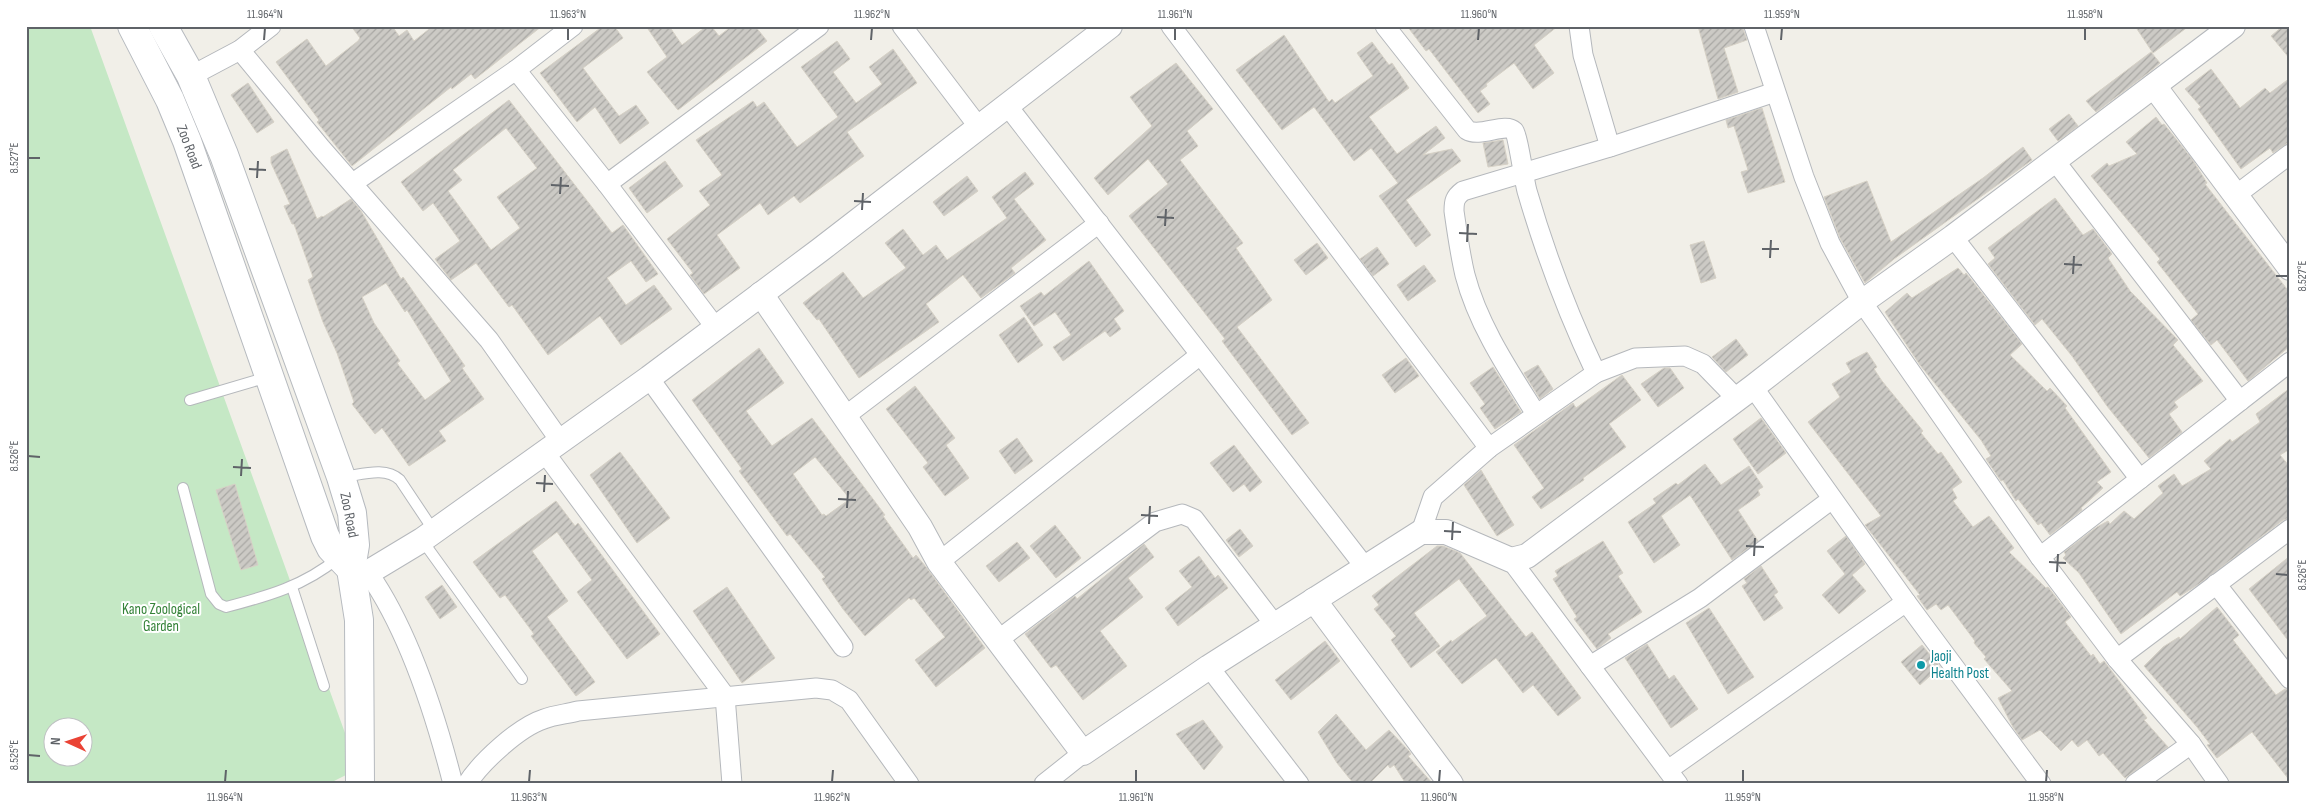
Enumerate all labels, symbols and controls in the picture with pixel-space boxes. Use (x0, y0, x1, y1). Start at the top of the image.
text: 11.964°N (247, 7, 283, 22)
text: 11.963°N (550, 7, 586, 22)
text: 11.962°N (854, 7, 890, 22)
text: 11.961°N (1158, 7, 1192, 22)
text: 11.960°N (1461, 7, 1497, 22)
text: 11.959°N (1764, 7, 1800, 22)
text: 11.958°N (2067, 7, 2103, 22)
street label: Zoo Road (172, 122, 206, 172)
text: 8.527°E (7, 142, 22, 173)
text: 8.527°E (2295, 260, 2310, 291)
text: 8.526°E (7, 440, 22, 471)
street label: Zoo Road (335, 491, 363, 539)
text: 8.526°E (2295, 559, 2310, 590)
park label: Kano Zoological Garden (122, 600, 200, 636)
place label: Jaoji Health Post (1930, 647, 1990, 683)
marker: Jaoji Health Post (1915, 659, 1927, 671)
north arrow (42, 718, 92, 768)
text: N (47, 737, 64, 746)
text: 8.525°E (7, 740, 22, 770)
text: 11.964°N (207, 790, 243, 805)
text: 11.963°N (511, 790, 547, 805)
text: 11.962°N (814, 790, 850, 805)
text: 11.961°N (1119, 790, 1153, 805)
text: 11.960°N (1421, 790, 1457, 805)
text: 11.959°N (1725, 790, 1761, 805)
text: 11.958°N (2028, 790, 2064, 805)

